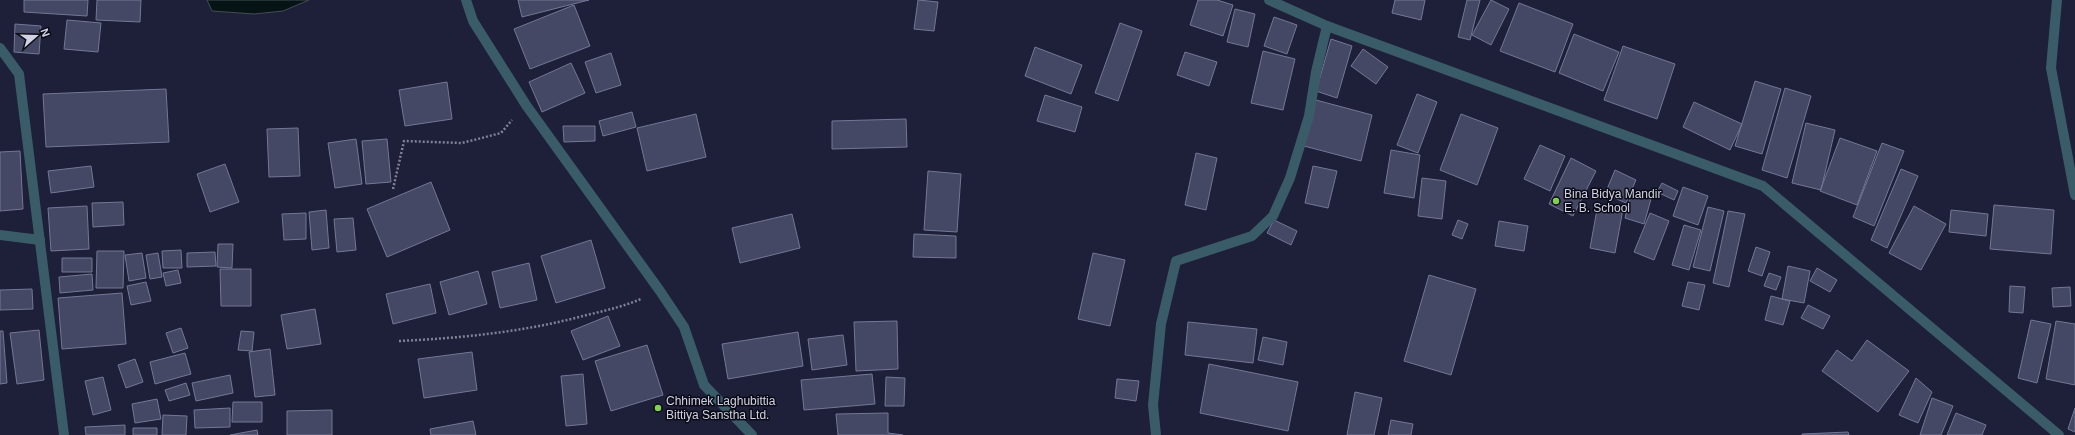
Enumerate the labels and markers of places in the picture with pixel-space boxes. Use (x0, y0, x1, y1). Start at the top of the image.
place label: Bina Bidya Mandir E. B. School (1564, 187, 1661, 215)
marker: Bina Bidya Mandir E. B. School (1551, 196, 1561, 206)
place label: Chhimek Laghubittia Bittiya Sanstha Ltd. (666, 394, 776, 422)
marker: Chhimek Laghubittia Bittiya Sanstha Ltd. (653, 403, 663, 413)

